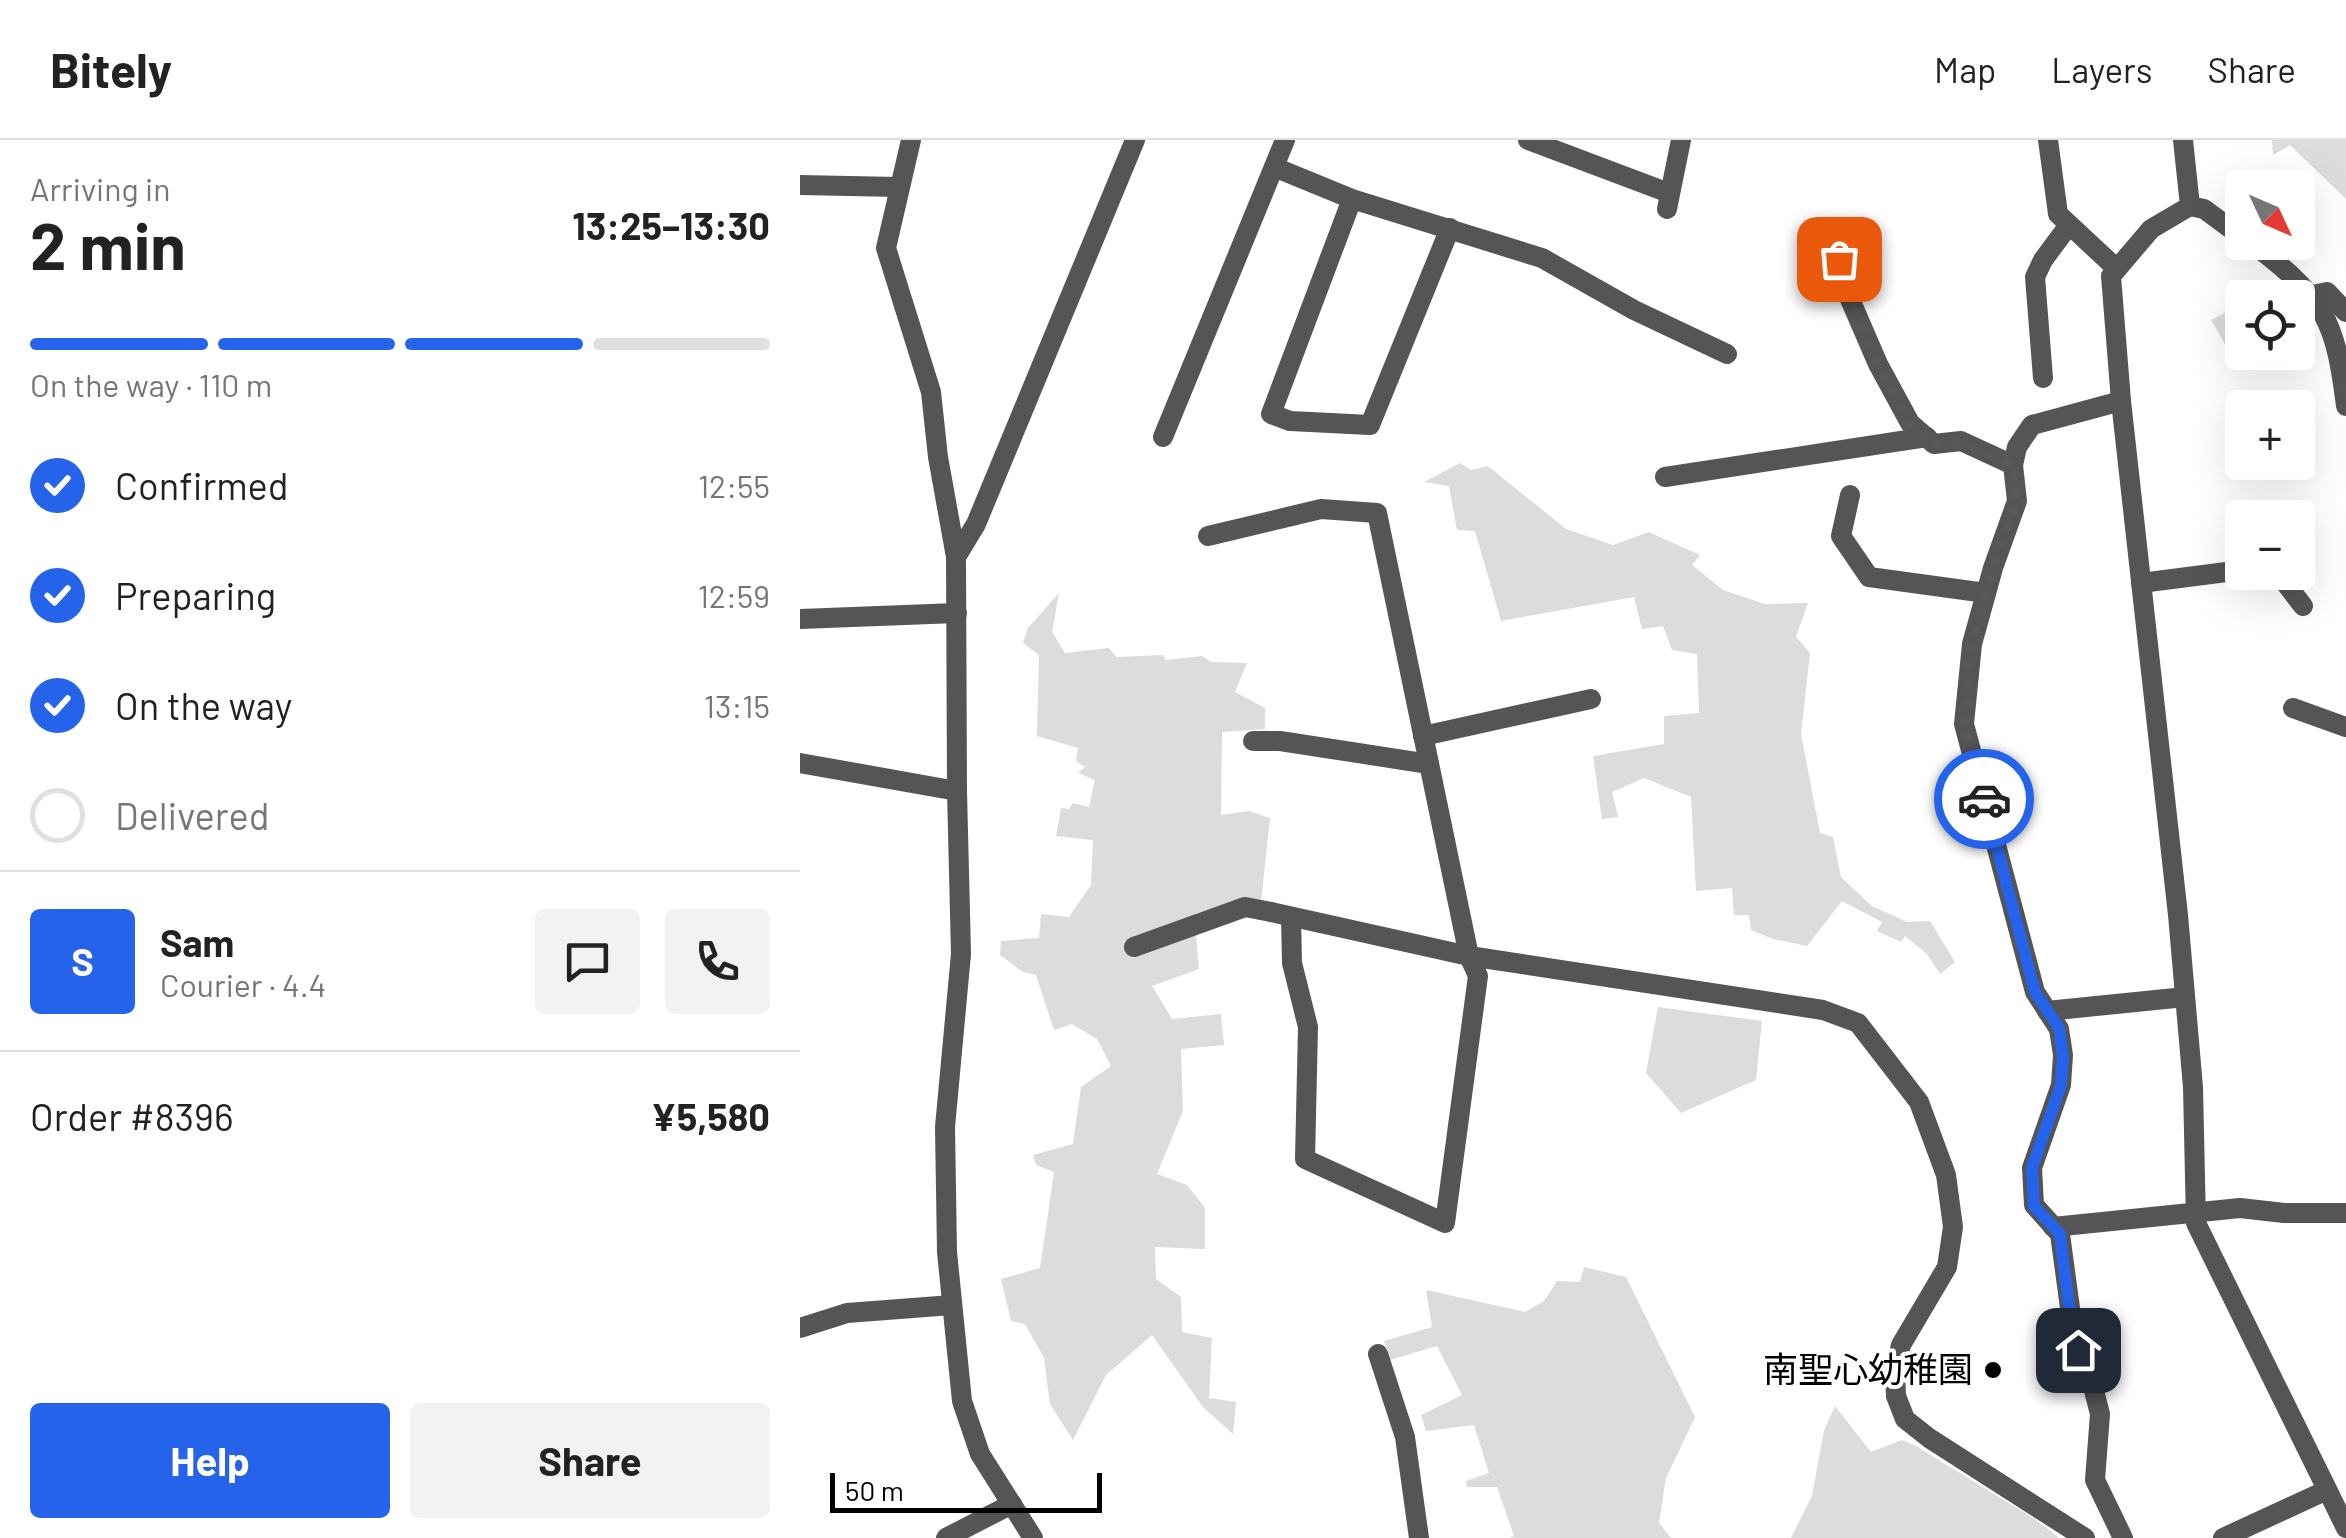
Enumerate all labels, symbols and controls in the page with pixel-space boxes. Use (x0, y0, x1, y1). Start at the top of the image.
text: Bitely (50, 40, 172, 98)
text: Map (1934, 48, 1996, 90)
text: Layers (2051, 48, 2153, 90)
text: Share (2208, 48, 2296, 90)
text: Arriving in (30, 169, 170, 207)
north arrow (2225, 170, 2315, 260)
map controls (2225, 170, 2315, 590)
text: 13:25–13:30 (572, 202, 770, 248)
text: 2 min (30, 205, 186, 283)
pin (1797, 217, 1882, 302)
icon: bag (1812, 232, 1867, 287)
button: locate (2225, 280, 2315, 370)
text: On the way · 110 m (30, 365, 272, 403)
button: + (2225, 390, 2315, 480)
icon: check (30, 458, 85, 513)
text: Confirmed (115, 462, 288, 508)
text: 12:55 (698, 466, 770, 504)
button: − (2225, 500, 2315, 590)
icon: check (30, 568, 85, 623)
text: Preparing (115, 572, 276, 618)
text: 12:59 (698, 576, 770, 614)
icon: check (30, 678, 85, 733)
text: On the way (115, 682, 292, 728)
text: 13:15 (704, 686, 770, 724)
courier (1934, 749, 2034, 849)
icon: car (1957, 772, 2012, 827)
text: Delivered (115, 792, 269, 838)
button: chat (535, 909, 640, 1014)
button: phone (665, 909, 770, 1014)
text: Sam (160, 919, 234, 965)
text: S (71, 938, 94, 984)
text: Courier · 4.4 (160, 965, 326, 1003)
text: Order #8396 (30, 1093, 234, 1139)
text: ¥5,580 (651, 1093, 770, 1139)
pin (2036, 1308, 2121, 1393)
icon: home (2051, 1323, 2106, 1378)
place label: 南聖心幼稚園 (1763, 1347, 1973, 1389)
marker: 南聖心幼稚園 (1982, 1359, 2004, 1381)
button: Help (30, 1403, 390, 1518)
button: Share (410, 1403, 770, 1518)
scale bar (830, 1468, 1102, 1512)
text: 50 m (845, 1473, 904, 1507)

